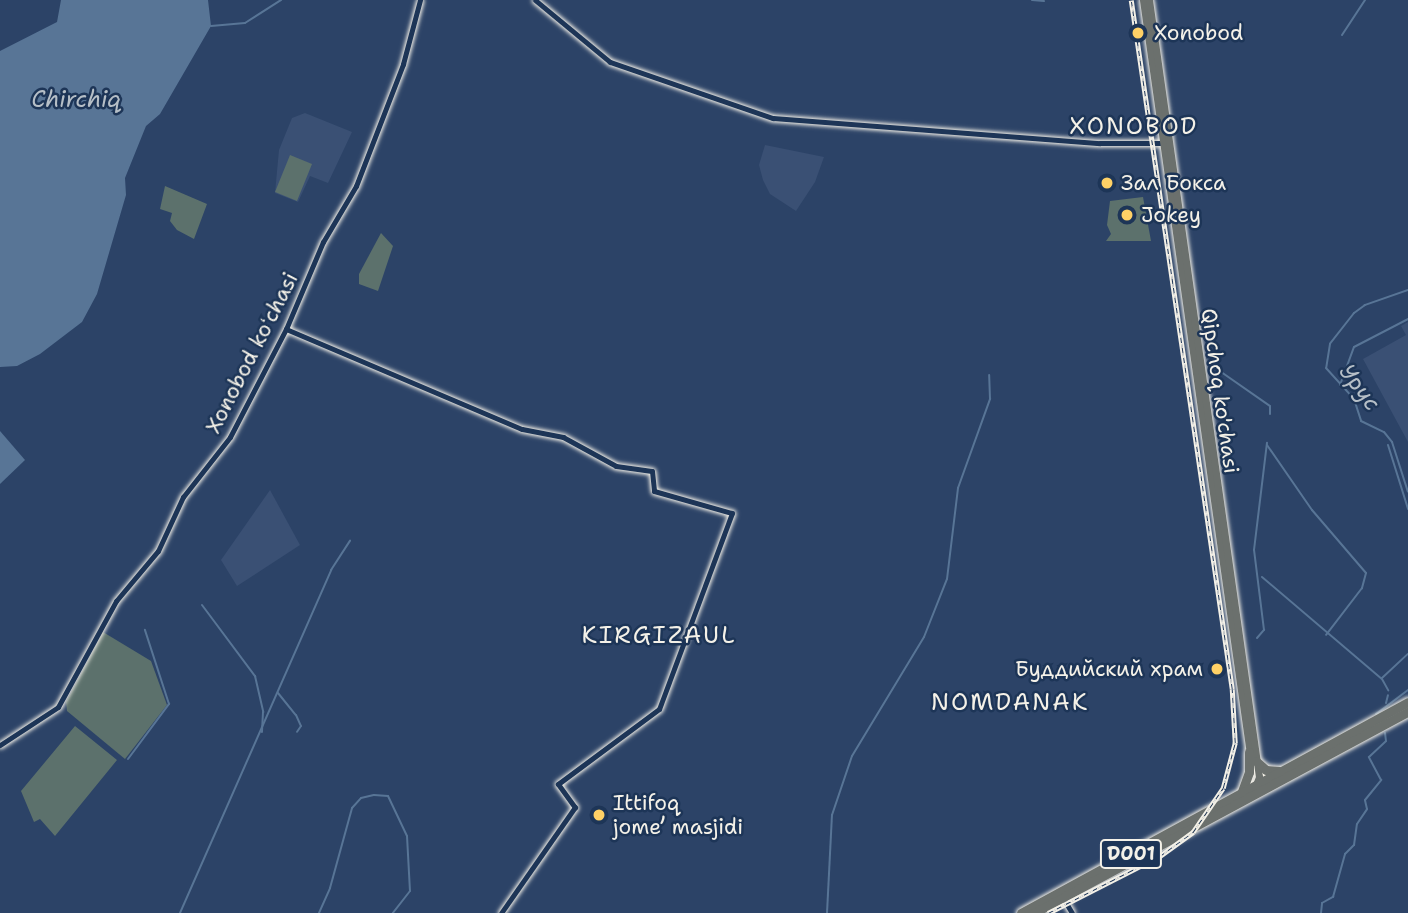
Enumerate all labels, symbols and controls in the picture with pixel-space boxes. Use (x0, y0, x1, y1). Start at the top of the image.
place label: Xonobod (1154, 20, 1243, 46)
marker: Xonobod (1128, 23, 1148, 43)
water label: Chirchiq (31, 85, 121, 113)
district label: XONOBOD (1070, 113, 1198, 141)
place label: Зал Бокса (1121, 170, 1226, 196)
marker: Зал Бокса (1099, 175, 1115, 191)
place label: Jokey (1141, 202, 1201, 228)
marker: Jokey (1119, 207, 1135, 223)
street label: Xonobod koʻchasi (201, 268, 303, 438)
street label: Qipchoq ko'chasi (1196, 307, 1244, 475)
water label: Урус (1334, 358, 1386, 416)
district label: KIRGIZAUL (583, 622, 735, 650)
place label: Буддийский храм (1015, 656, 1203, 682)
marker: Буддийский храм (1209, 661, 1225, 677)
district label: NOMDANAK (932, 689, 1088, 717)
place label: Ittifoq jome’ masjidi (613, 790, 743, 840)
marker: Ittifoq jome’ masjidi (591, 807, 607, 823)
road number: D001 (1100, 838, 1162, 870)

